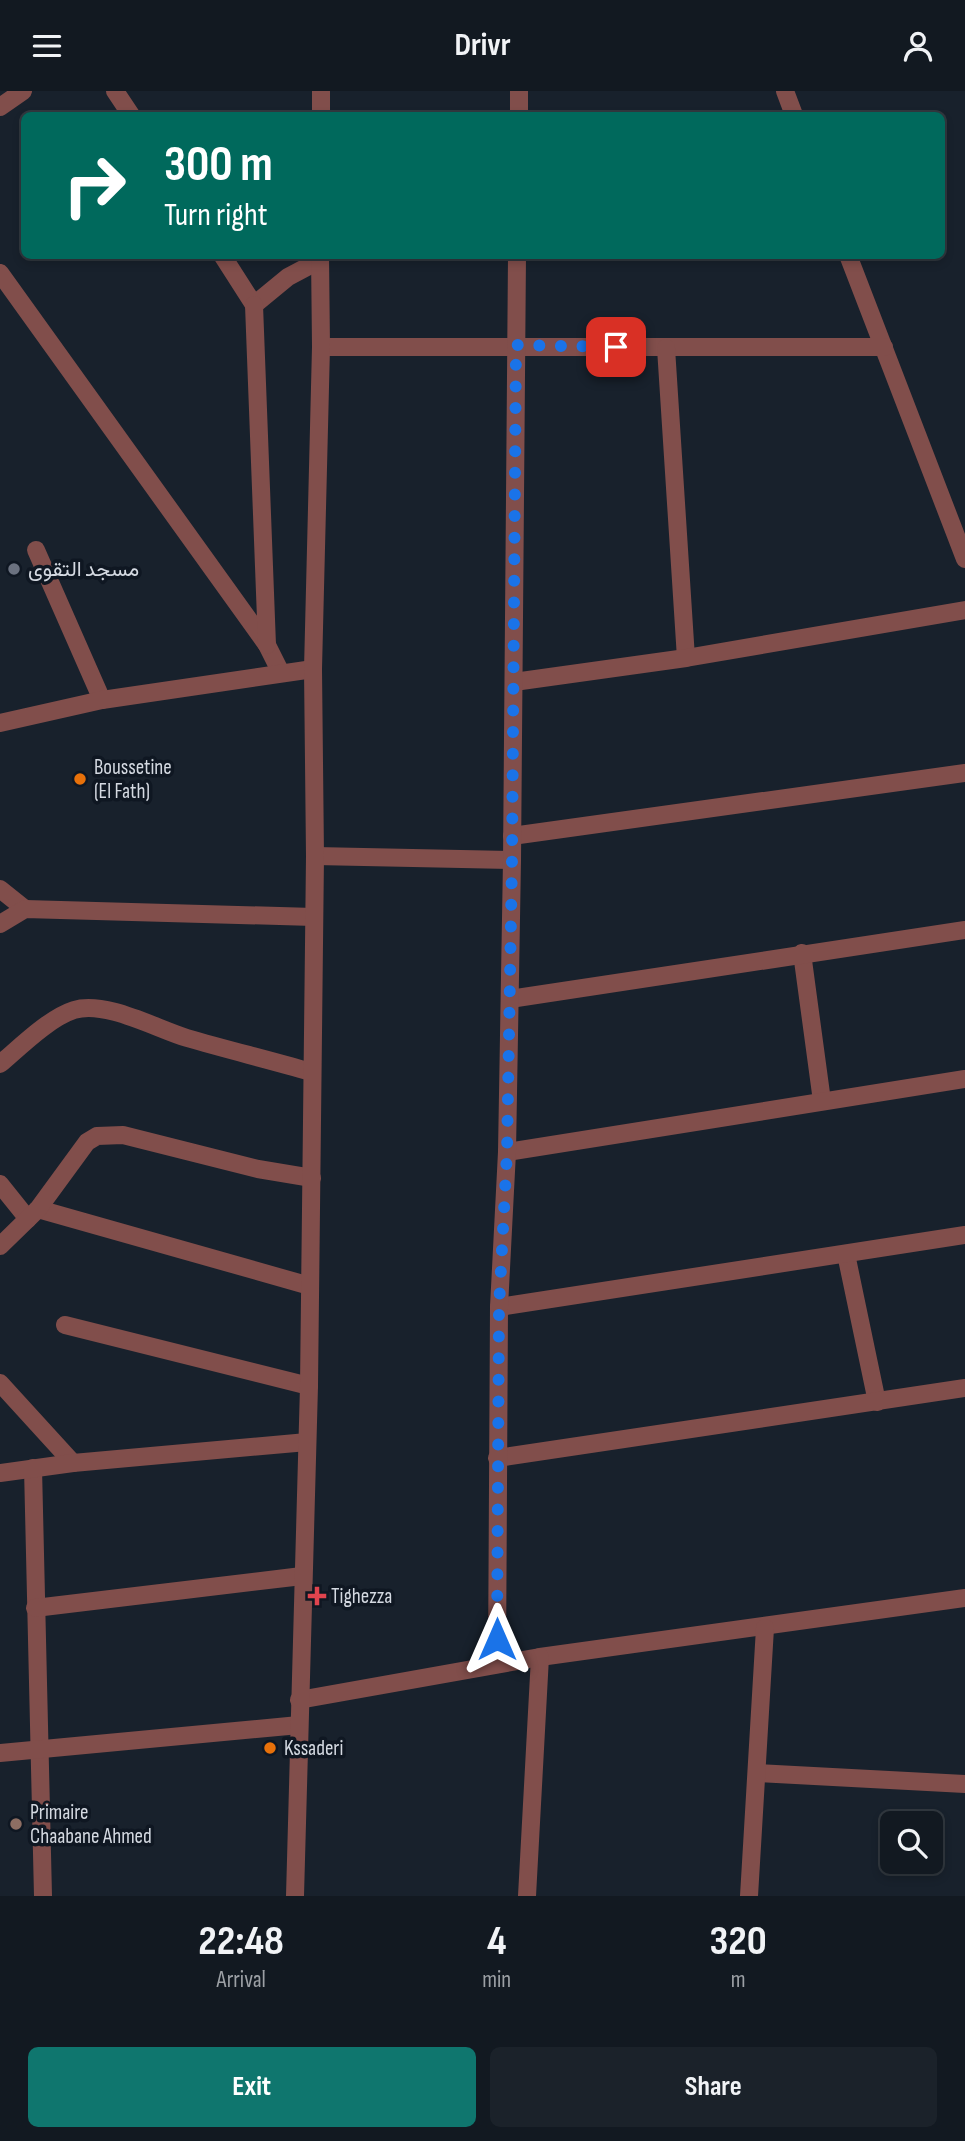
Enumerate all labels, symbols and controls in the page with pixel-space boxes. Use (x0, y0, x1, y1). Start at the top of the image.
text: Drivr (454, 26, 511, 65)
icon: menu (28, 27, 66, 65)
icon: person (899, 27, 937, 65)
text: 300 m (164, 136, 273, 195)
icon: right (49, 140, 140, 231)
text: Turn right (164, 196, 268, 235)
pin (586, 317, 646, 377)
icon: arrive (597, 328, 635, 366)
place label: مسجد التقوى (28, 557, 139, 582)
marker: مسجد التقوى (6, 561, 22, 577)
place label: Boussetine (El Fath) (94, 755, 172, 804)
marker: Boussetine (El Fath) (72, 771, 88, 787)
place label: Tighezza (331, 1584, 392, 1609)
marker: Tighezza (309, 1588, 325, 1604)
position arrow (460, 1602, 534, 1676)
place label: Kssaderi (284, 1736, 343, 1761)
marker: Kssaderi (262, 1740, 278, 1756)
place label: Primaire Chaabane Ahmed (30, 1800, 152, 1849)
map controls (880, 1811, 943, 1874)
button: search (880, 1811, 943, 1874)
marker: Primaire Chaabane Ahmed (8, 1816, 24, 1832)
text: 22:48 (198, 1916, 284, 1967)
text: 4 (487, 1916, 506, 1967)
text: 320 (709, 1916, 767, 1967)
text: Arrival (216, 1966, 266, 1994)
text: min (482, 1966, 511, 1994)
text: m (731, 1966, 745, 1994)
button: Exit (28, 2047, 476, 2127)
button: Share (490, 2047, 937, 2127)

